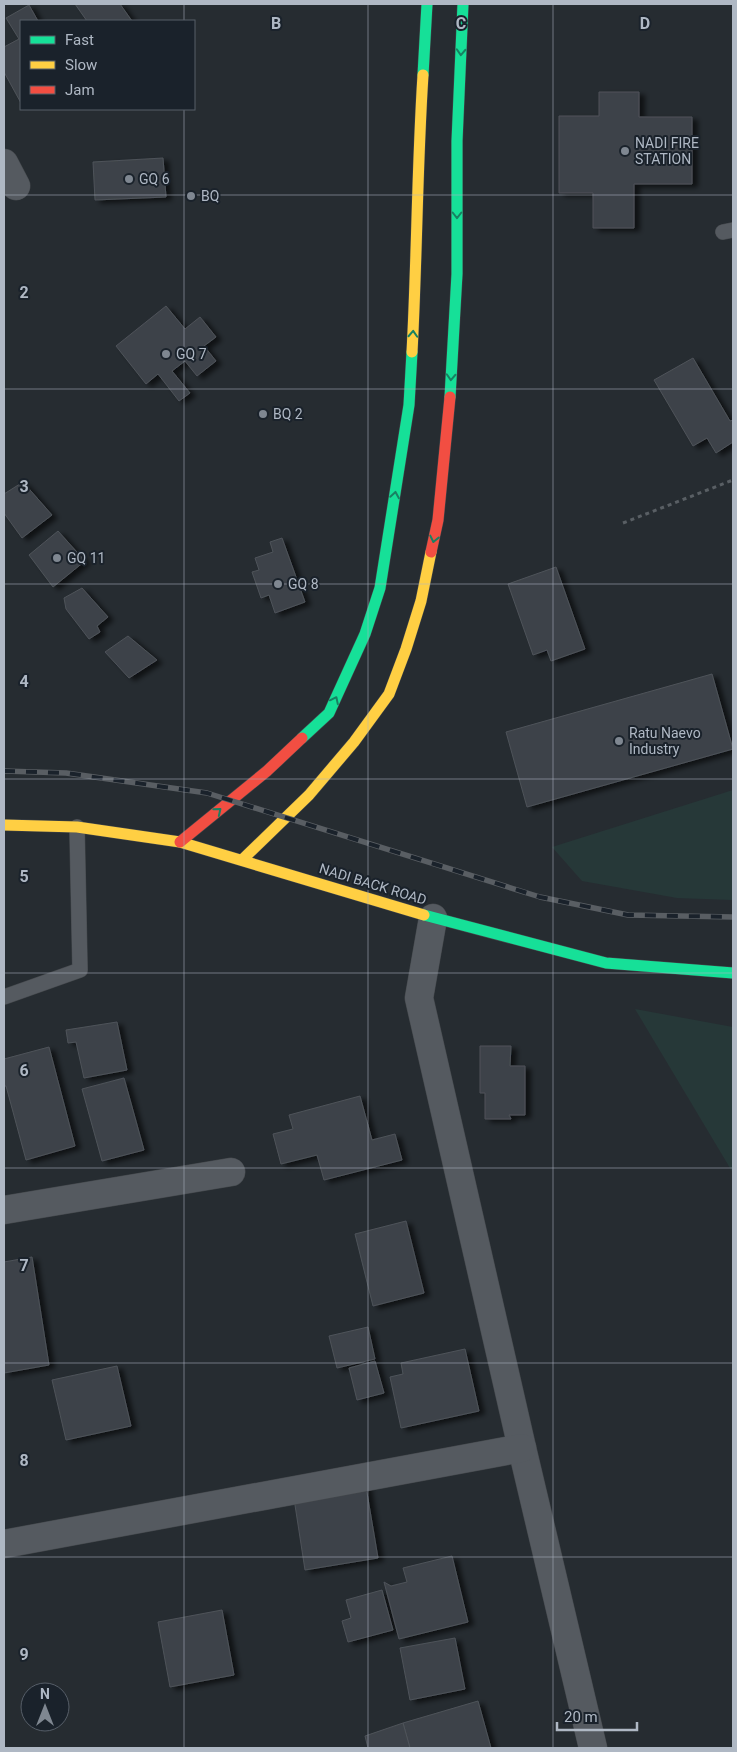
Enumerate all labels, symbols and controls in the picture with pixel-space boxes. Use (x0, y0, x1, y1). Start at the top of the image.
text: B (271, 14, 281, 33)
text: C (456, 14, 466, 33)
text: D (640, 14, 650, 33)
legend (20, 20, 195, 110)
text: Fast (65, 31, 94, 49)
one-way arrow (456, 49, 467, 57)
text: Slow (65, 56, 97, 74)
text: Jam (65, 81, 95, 99)
place label: NADI FIRE STATION (635, 135, 699, 167)
marker: NADI FIRE STATION (619, 145, 631, 157)
place label: GQ 6 (139, 171, 170, 187)
marker: GQ 6 (123, 173, 135, 185)
place label: BQ (201, 188, 219, 204)
marker: BQ (185, 190, 197, 202)
one-way arrow (452, 212, 462, 219)
text: 2 (19, 283, 29, 302)
one-way arrow (407, 330, 418, 338)
place label: GQ 7 (176, 346, 207, 362)
marker: GQ 7 (160, 348, 172, 360)
one-way arrow (445, 373, 456, 381)
place label: BQ 2 (273, 406, 303, 422)
marker: BQ 2 (257, 408, 269, 420)
text: 3 (19, 477, 29, 496)
one-way arrow (390, 491, 400, 500)
one-way arrow (429, 534, 439, 543)
place label: GQ 11 (67, 550, 105, 566)
marker: GQ 11 (51, 552, 63, 564)
place label: GQ 8 (288, 576, 319, 592)
marker: GQ 8 (272, 578, 284, 590)
text: 4 (19, 672, 29, 691)
one-way arrow (329, 696, 339, 705)
place label: Ratu Naevo Industry (629, 725, 701, 757)
marker: Ratu Naevo Industry (613, 735, 625, 747)
one-way arrow (212, 809, 221, 817)
street label: NADI BACK ROAD (317, 860, 429, 908)
text: 5 (19, 867, 29, 886)
text: 6 (19, 1061, 29, 1080)
text: 7 (19, 1256, 29, 1275)
text: 8 (19, 1451, 29, 1470)
text: 9 (19, 1645, 29, 1664)
north arrow (20, 1682, 70, 1732)
text: N (40, 1686, 50, 1702)
scale bar (557, 1700, 637, 1732)
text: 20 m (564, 1708, 598, 1726)

